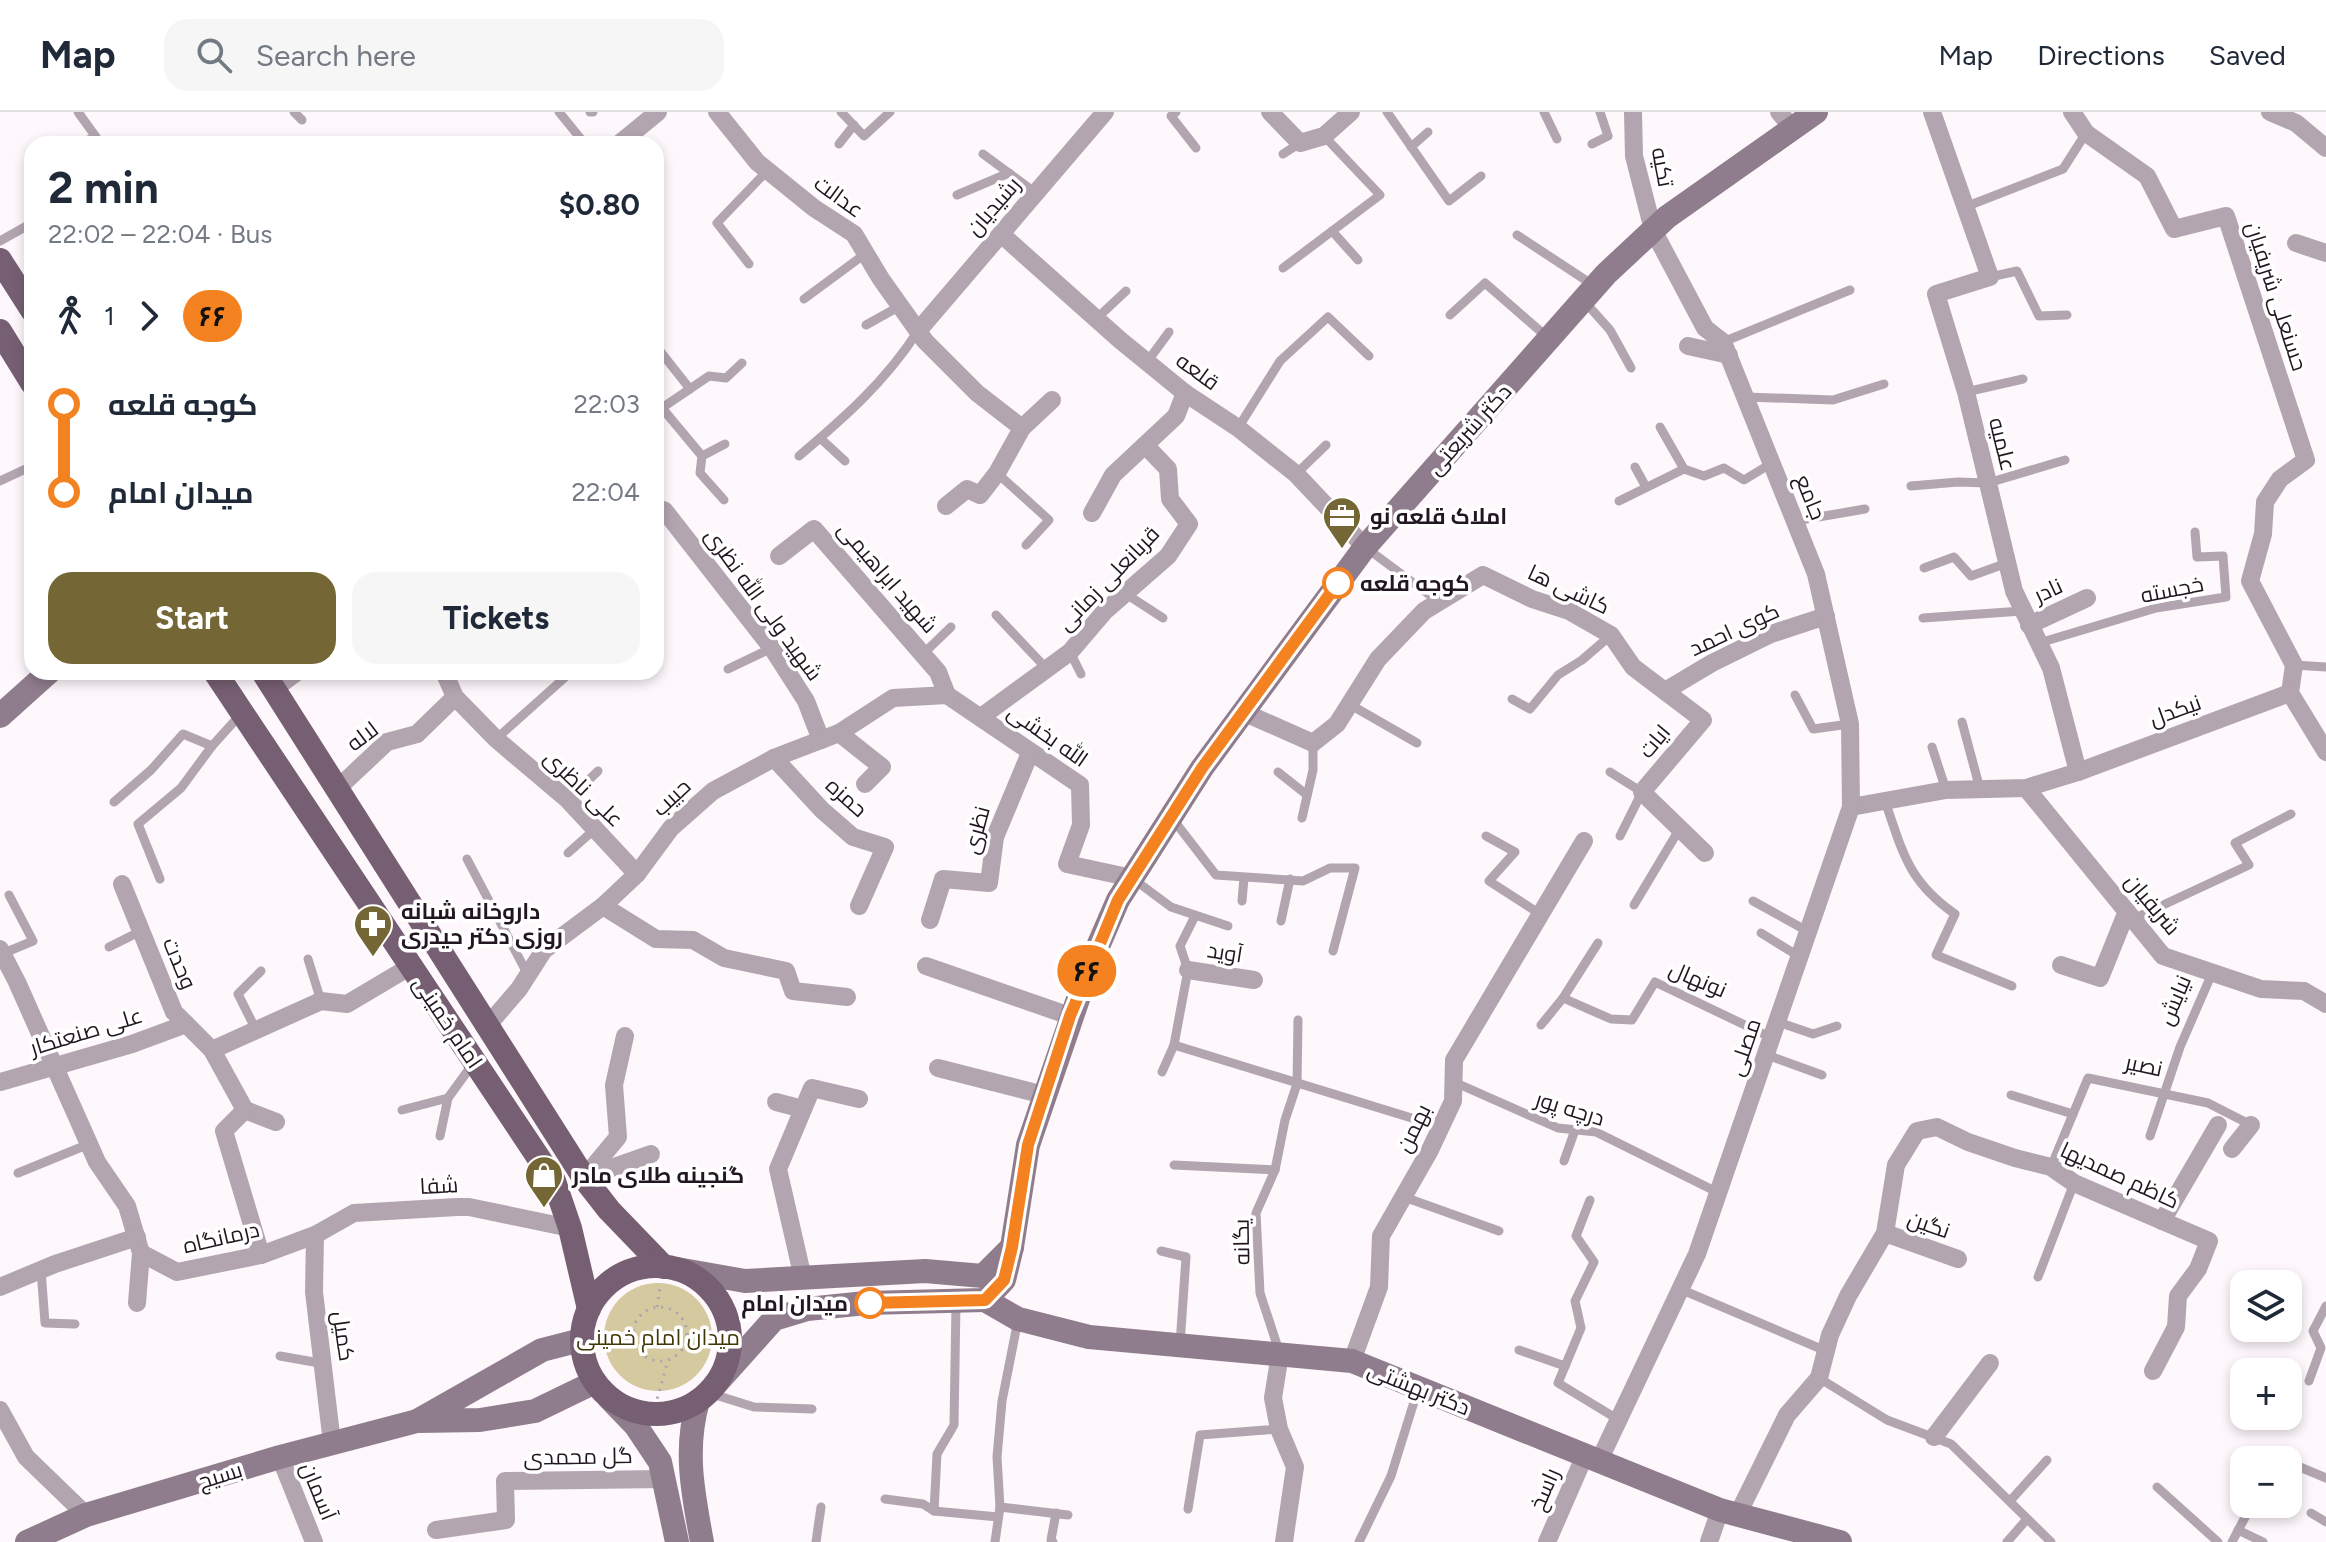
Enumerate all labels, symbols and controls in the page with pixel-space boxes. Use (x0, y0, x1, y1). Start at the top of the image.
search box (164, 19, 724, 91)
text: Map (40, 32, 116, 78)
icon: search (192, 33, 236, 77)
text: Search here (256, 37, 416, 74)
text: Map (1939, 38, 1993, 72)
text: Directions (2037, 38, 2165, 72)
text: Saved (2209, 38, 2286, 72)
street label: تکیه (1645, 145, 1680, 189)
text: 2 min (48, 161, 159, 214)
street label: عدالت (809, 169, 869, 223)
street label: رشیدیان (960, 171, 1026, 241)
text: $0.80 (559, 186, 640, 223)
text: 22:02 – 22:04 · Bus (48, 218, 272, 250)
street label: حسنعلی شریفیان (2240, 218, 2313, 374)
icon: walk (48, 294, 92, 338)
icon: forward (127, 294, 171, 338)
text: ۶۶ (199, 299, 226, 333)
text: 1 (104, 300, 115, 332)
street label: قلعه (1171, 347, 1225, 396)
street label: دکتر شریعتی (1422, 378, 1517, 480)
text: کوجه قلعه (108, 386, 258, 423)
text: 22:03 (574, 388, 640, 420)
street label: علمیه (1983, 415, 2022, 473)
street label: جامع (1788, 470, 1832, 524)
text: میدان امام (108, 474, 254, 511)
text: 22:04 (572, 476, 640, 508)
office icon: املاک قلعه نو (1321, 495, 1363, 550)
place label: املاک قلعه نو (1370, 503, 1507, 530)
street label: شهید ابراهیمی (832, 516, 943, 639)
street label: قربانعلی زمانی (1052, 520, 1165, 636)
street label: شهید ولی الله نظری (699, 522, 829, 686)
street label: کاشی ها (1524, 559, 1614, 620)
marker: کوجه قلعه (1323, 568, 1353, 598)
place label: کوجه قلعه (1360, 570, 1470, 597)
street label: خجسته (2138, 570, 2206, 609)
button: Start (48, 572, 336, 664)
button: Tickets (352, 572, 640, 664)
street label: نادر (2028, 572, 2067, 610)
street label: کوی احمد (1685, 597, 1784, 662)
street label: نیکدل (2146, 689, 2205, 732)
street label: الله بخشی (1002, 697, 1094, 773)
street label: لاله (341, 716, 384, 757)
street label: ایات (1633, 719, 1676, 764)
street label: علی ناظری (538, 744, 629, 833)
street label: حمزه (820, 772, 873, 823)
street label: حبیب (646, 773, 696, 822)
street label: نظری (957, 803, 996, 857)
street label: شریفیان (2119, 868, 2186, 941)
place label: داروخانه شبانه روزی دکتر حیدری (401, 898, 563, 950)
pharmacy icon: داروخانه شبانه روزی دکتر حیدری (352, 903, 394, 958)
street label: وحدت (157, 933, 202, 993)
street label: آوید (1205, 936, 1245, 969)
line badge: ۶۶ (1051, 945, 1123, 997)
text: ۶۶ (1073, 954, 1101, 988)
street label: نونهال (1665, 955, 1731, 1004)
street label: امام خمینی (405, 971, 488, 1075)
street label: نیایش (2152, 971, 2197, 1029)
street label: علی صنعتکار (25, 1002, 146, 1062)
street label: مصلی (1722, 1015, 1767, 1079)
street label: نصیر (2121, 1048, 2165, 1083)
street label: درچه پور (1530, 1085, 1608, 1133)
street label: بهمن (1390, 1100, 1437, 1157)
street label: کاظم صمدیها (2055, 1136, 2184, 1217)
shop icon: گنجینه طلای مادر (523, 1154, 565, 1209)
place label: گنجینه طلای مادر (571, 1162, 744, 1189)
street label: شفا (419, 1171, 459, 1200)
street label: نگین (1904, 1205, 1954, 1244)
street label: درمانگاه (180, 1216, 262, 1259)
street label: یگانه (1228, 1218, 1255, 1265)
map controls (2230, 1270, 2302, 1518)
button: layers (2230, 1270, 2302, 1342)
marker: میدان امام (855, 1288, 885, 1318)
place label: میدان امام (741, 1290, 848, 1319)
street label: کمیل (327, 1309, 360, 1363)
park label: میدان امام خمینی (576, 1324, 740, 1353)
street label: دکتر بهشتی (1364, 1356, 1474, 1421)
button: + (2230, 1358, 2302, 1430)
street label: گل محمدی (523, 1442, 633, 1471)
button: − (2230, 1446, 2302, 1518)
street label: بسیج (195, 1456, 246, 1496)
street label: آسمان (295, 1458, 342, 1524)
street label: راسخ (1523, 1464, 1567, 1515)

